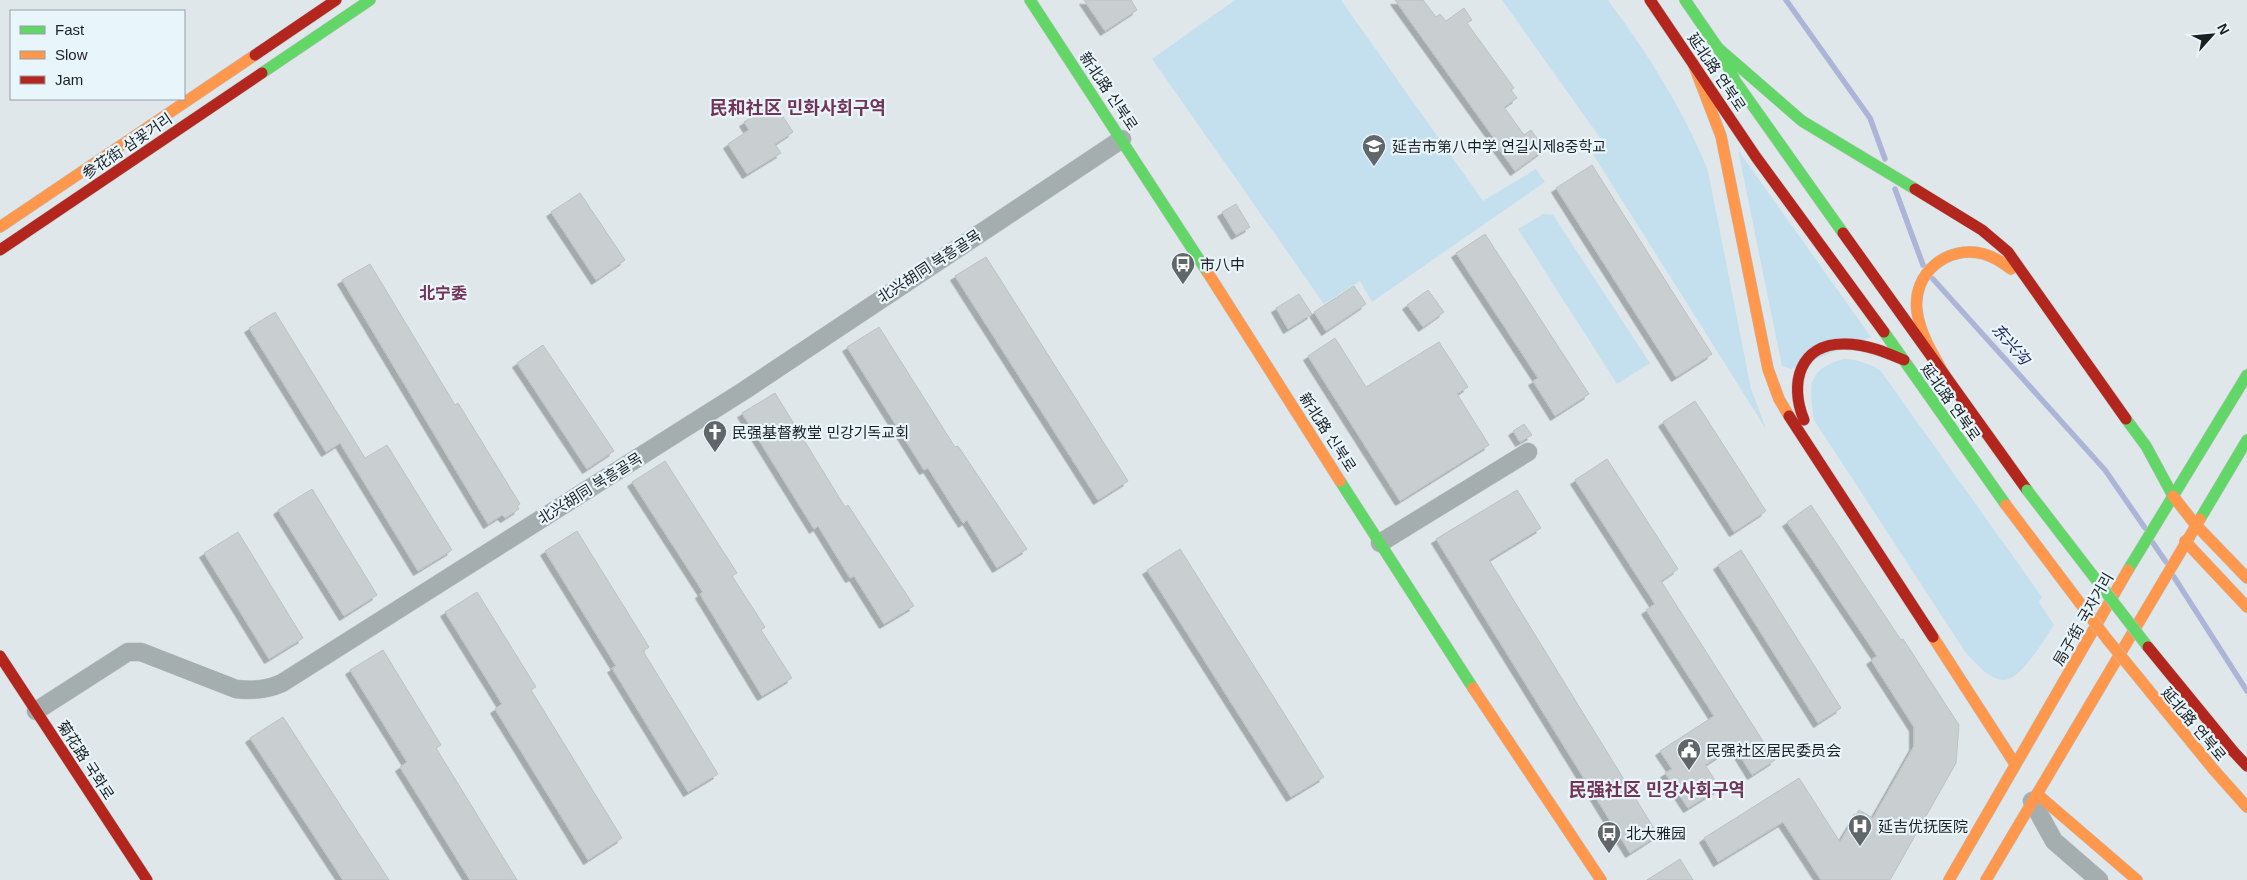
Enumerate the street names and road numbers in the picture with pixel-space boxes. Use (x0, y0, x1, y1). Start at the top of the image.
street label: 延北路 연북로 (1685, 30, 1749, 114)
street label: 新北路 신북로 (1077, 49, 1141, 133)
street label: 参花街 삼꽃거리 (79, 110, 175, 182)
street label: 北兴胡同 북흥골목 (874, 226, 984, 306)
street label: 延北路 연북로 (1918, 360, 1984, 444)
street label: 新北路 신북로 (1296, 389, 1360, 475)
street label: 北兴胡同 북흥골목 (535, 449, 645, 527)
street label: 局子街 국자거리 (2050, 570, 2116, 668)
street label: 延北路 연북로 (2158, 684, 2230, 764)
street label: 菊花路 국화로 (54, 717, 118, 803)

